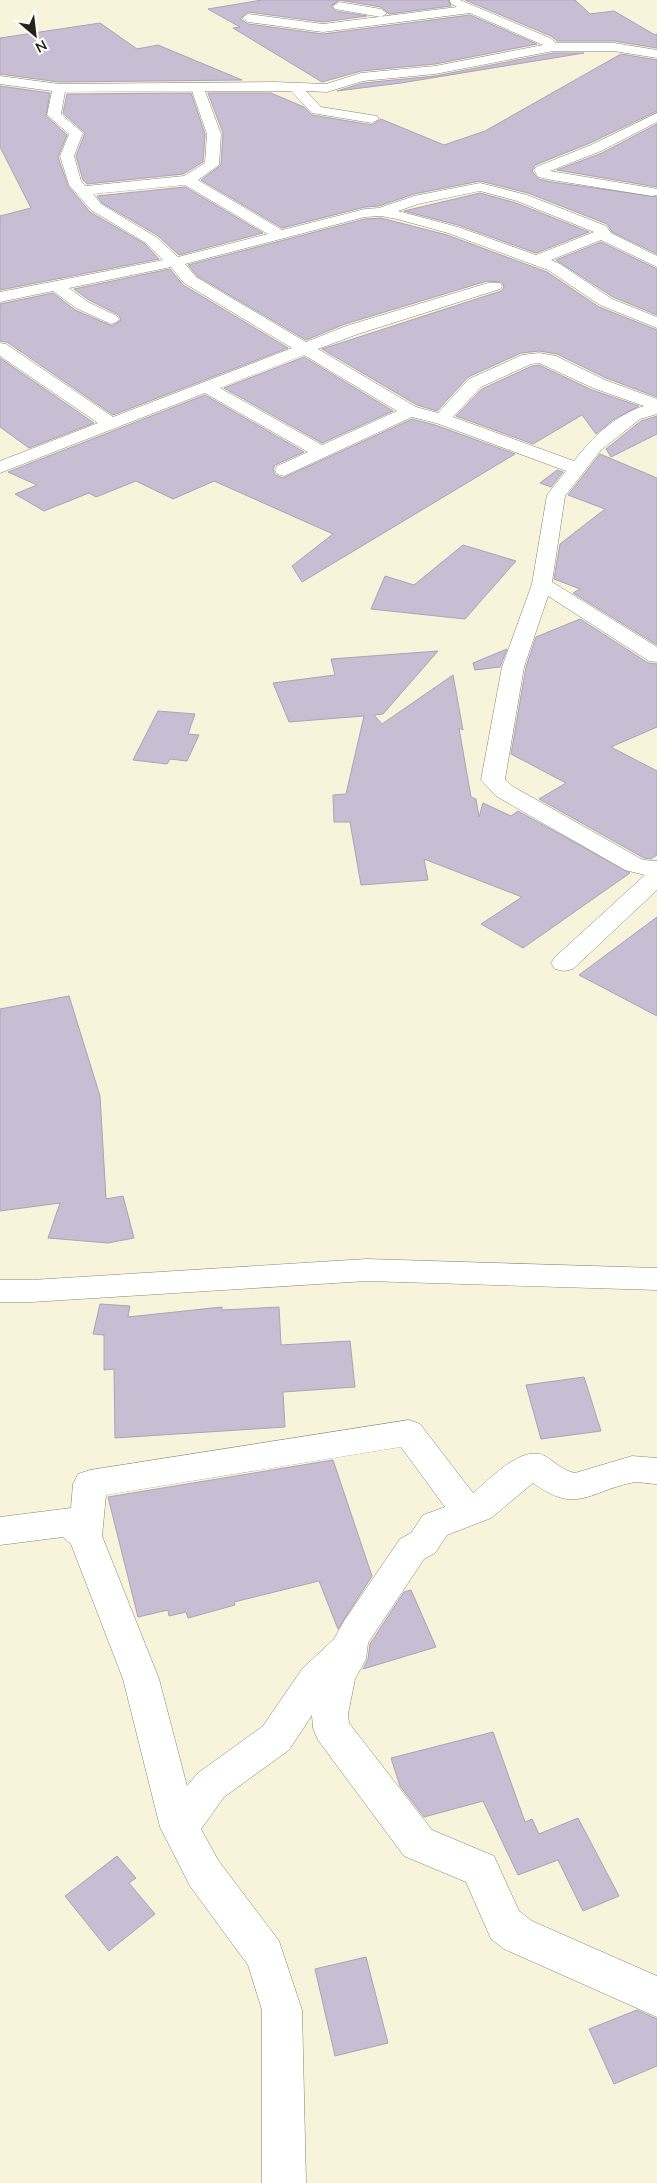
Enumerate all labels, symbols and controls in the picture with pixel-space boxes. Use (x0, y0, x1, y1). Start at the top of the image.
north arrow (10, 10, 60, 60)
text: N (32, 36, 50, 57)

